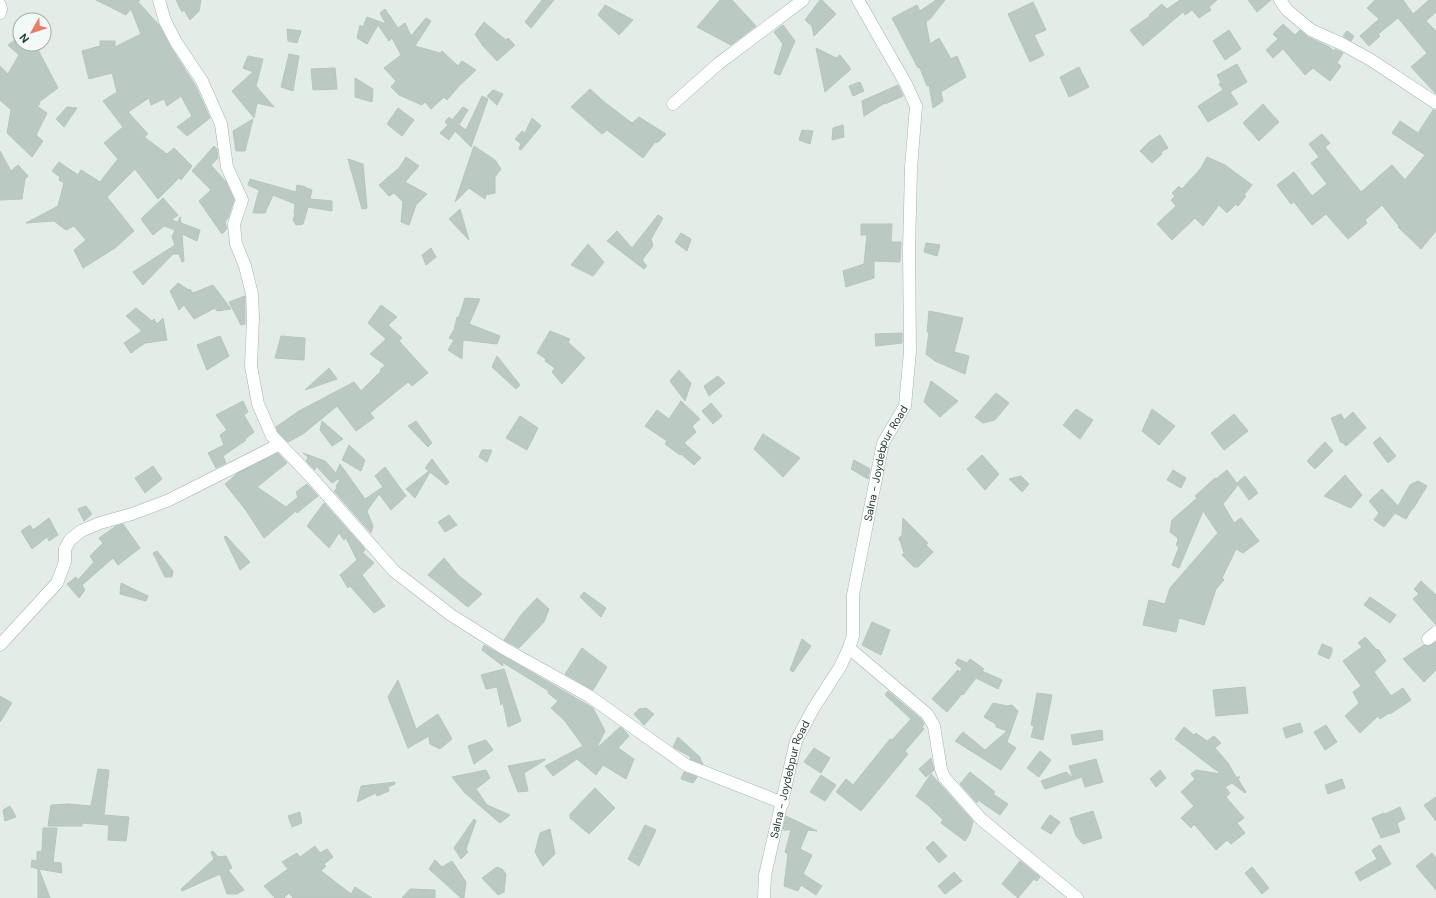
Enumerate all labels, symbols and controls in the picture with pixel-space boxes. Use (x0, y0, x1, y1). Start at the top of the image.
north arrow (12, 12, 52, 52)
text: N (16, 31, 32, 46)
street label: Salna - Joydebpur Road (861, 403, 911, 522)
street label: Salna - Joydebpur Road (767, 718, 813, 840)

